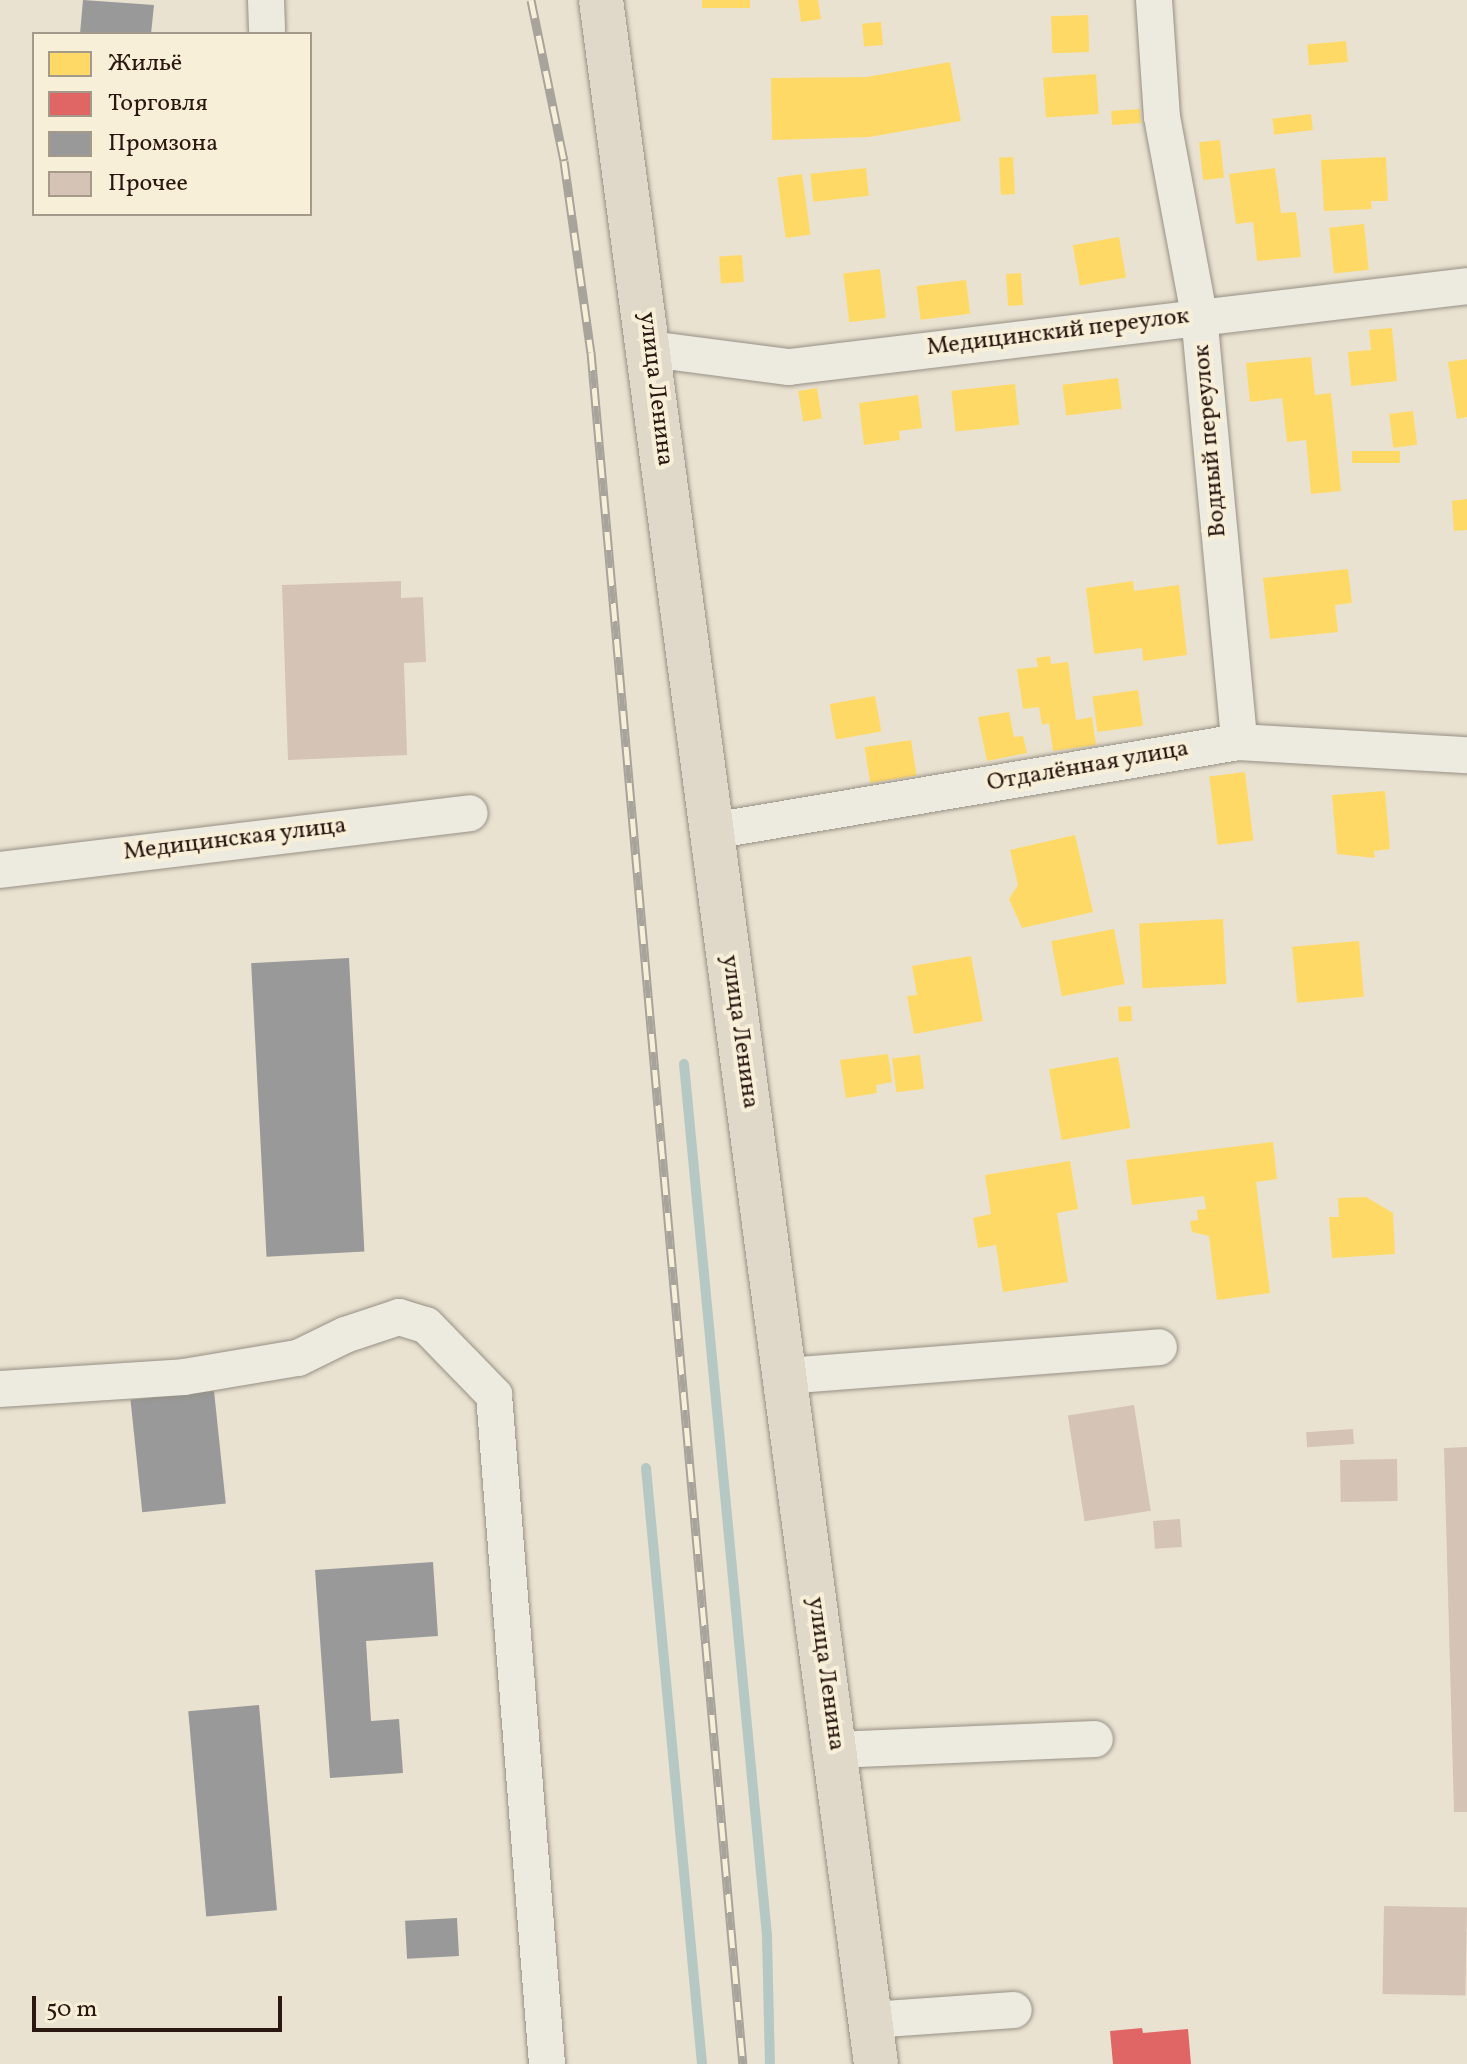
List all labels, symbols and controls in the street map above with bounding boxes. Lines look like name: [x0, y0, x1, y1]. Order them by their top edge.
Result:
legend: [32, 32, 312, 216]
text: Жильё: [108, 47, 182, 81]
text: Торговля: [108, 87, 208, 121]
text: Промзона: [108, 127, 218, 161]
text: Прочее: [108, 167, 188, 201]
street label: Медицинский переулок: [925, 303, 1191, 363]
street label: улица Ленина: [631, 310, 679, 468]
street label: Водный переулок: [1188, 343, 1234, 539]
street label: Отдалённая улица: [985, 735, 1191, 799]
street label: Медицинская улица: [122, 812, 348, 868]
street label: улица Ленина: [714, 953, 764, 1111]
street label: улица Ленина: [800, 1595, 850, 1753]
scale bar: [36, 1980, 286, 2030]
text: 50 m: [46, 1993, 98, 2027]

